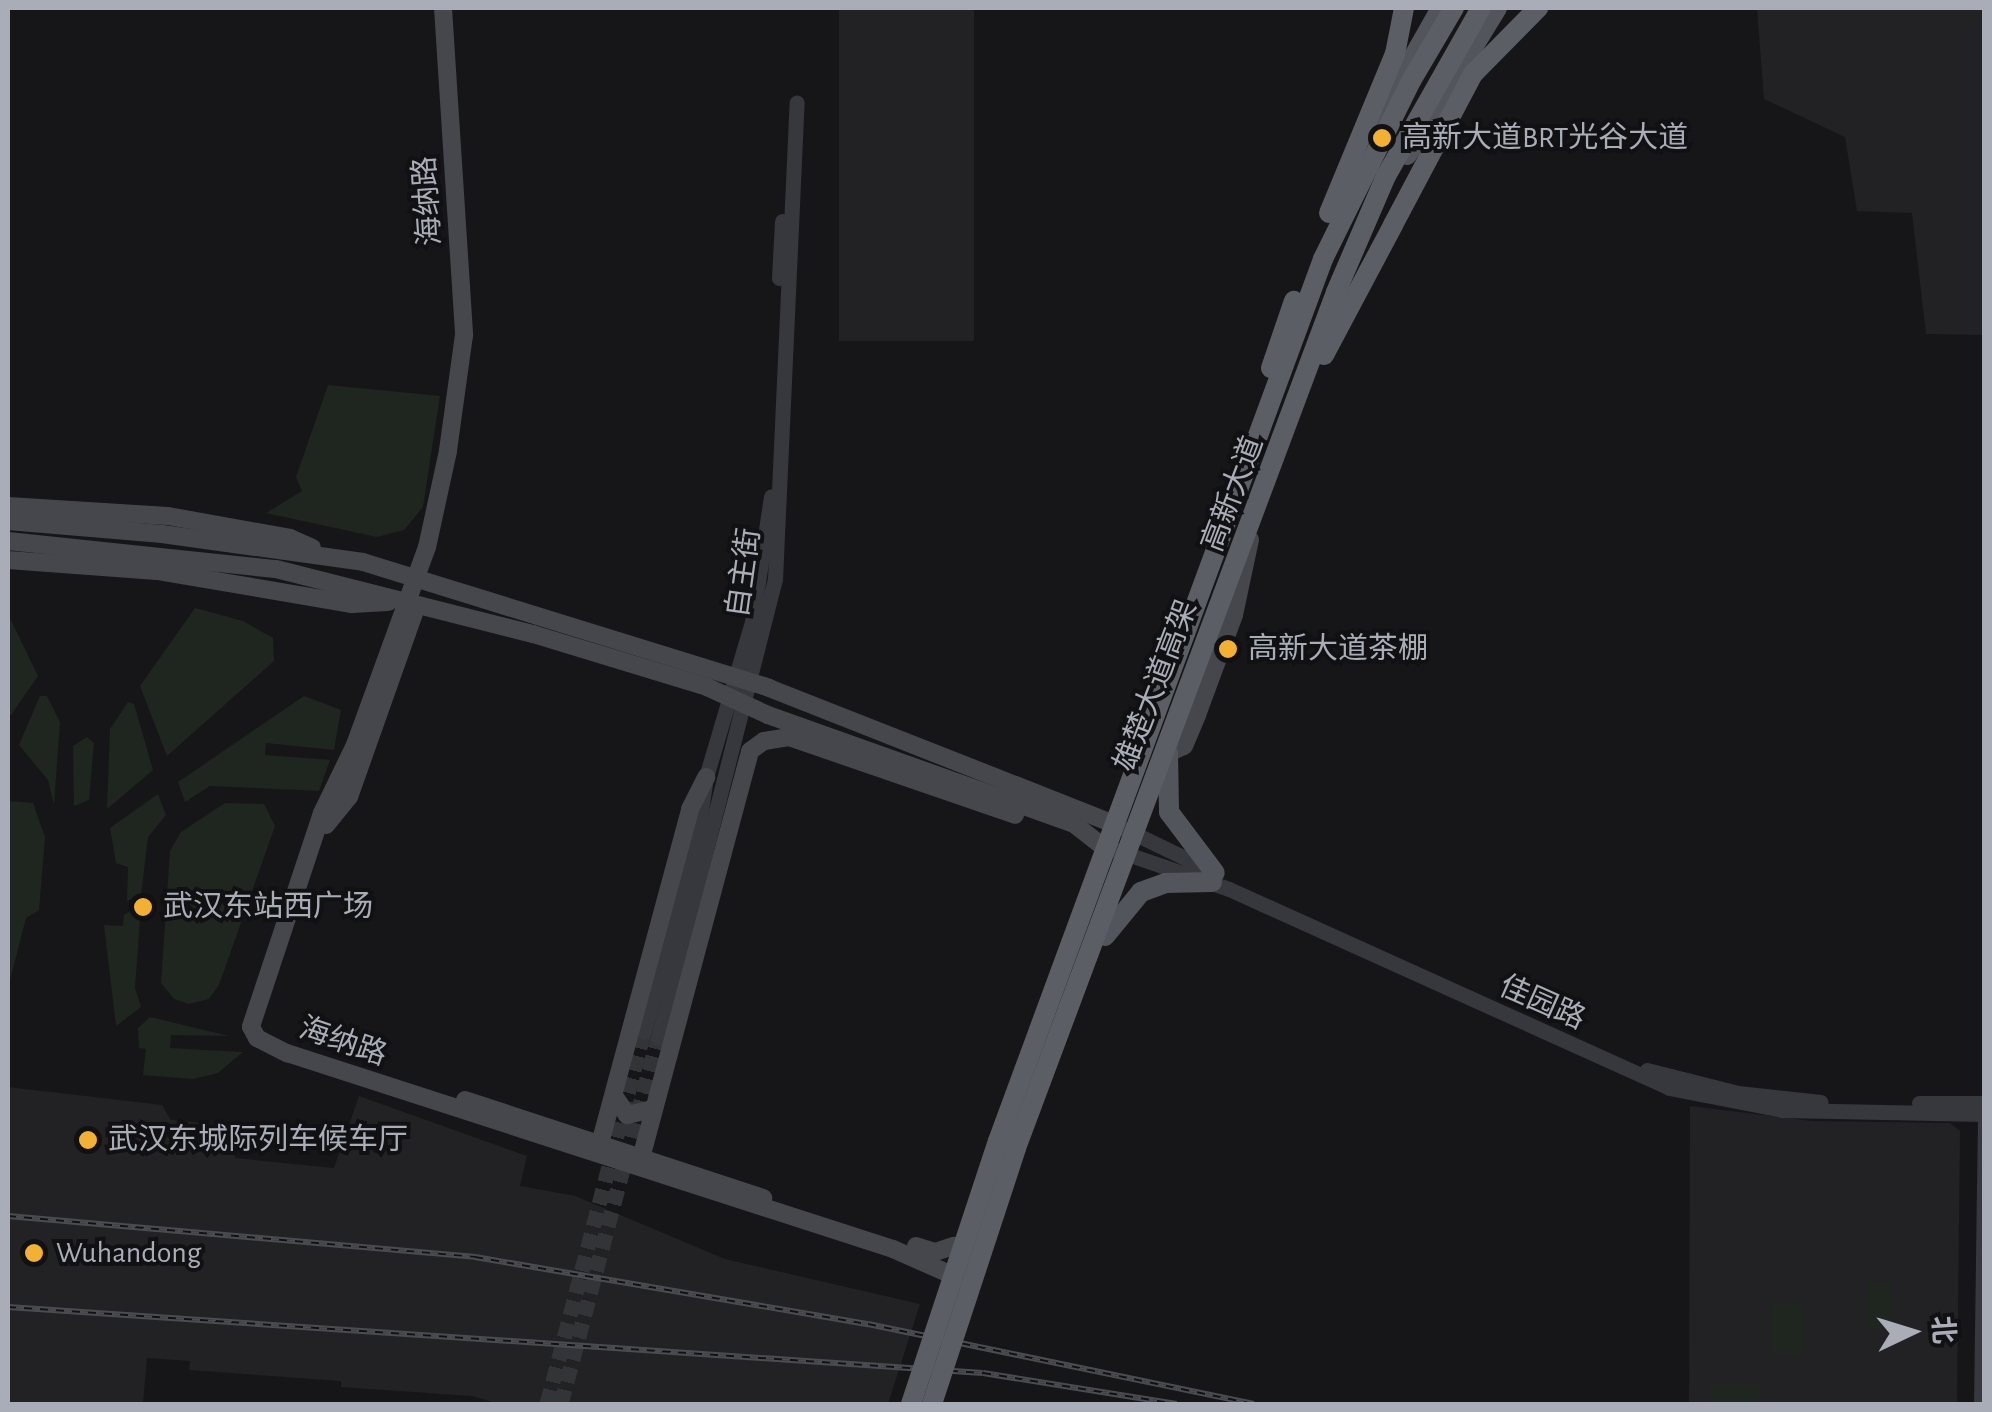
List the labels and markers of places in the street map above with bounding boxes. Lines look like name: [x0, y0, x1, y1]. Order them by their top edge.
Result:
place label: 高新大道BRT光谷大道: [1402, 120, 1688, 156]
marker: 高新大道BRT光谷大道: [1371, 127, 1393, 149]
place label: 高新大道茶棚: [1248, 631, 1428, 667]
marker: 高新大道茶棚: [1217, 638, 1239, 660]
place label: 武汉东站西广场: [163, 889, 373, 925]
marker: 武汉东站西广场: [132, 896, 154, 918]
place label: 武汉东城际列车候车厅: [108, 1122, 408, 1158]
marker: 武汉东城际列车候车厅: [77, 1129, 99, 1151]
place label: Wuhandong: [56, 1235, 201, 1271]
marker: Wuhandong: [21, 1240, 47, 1266]

